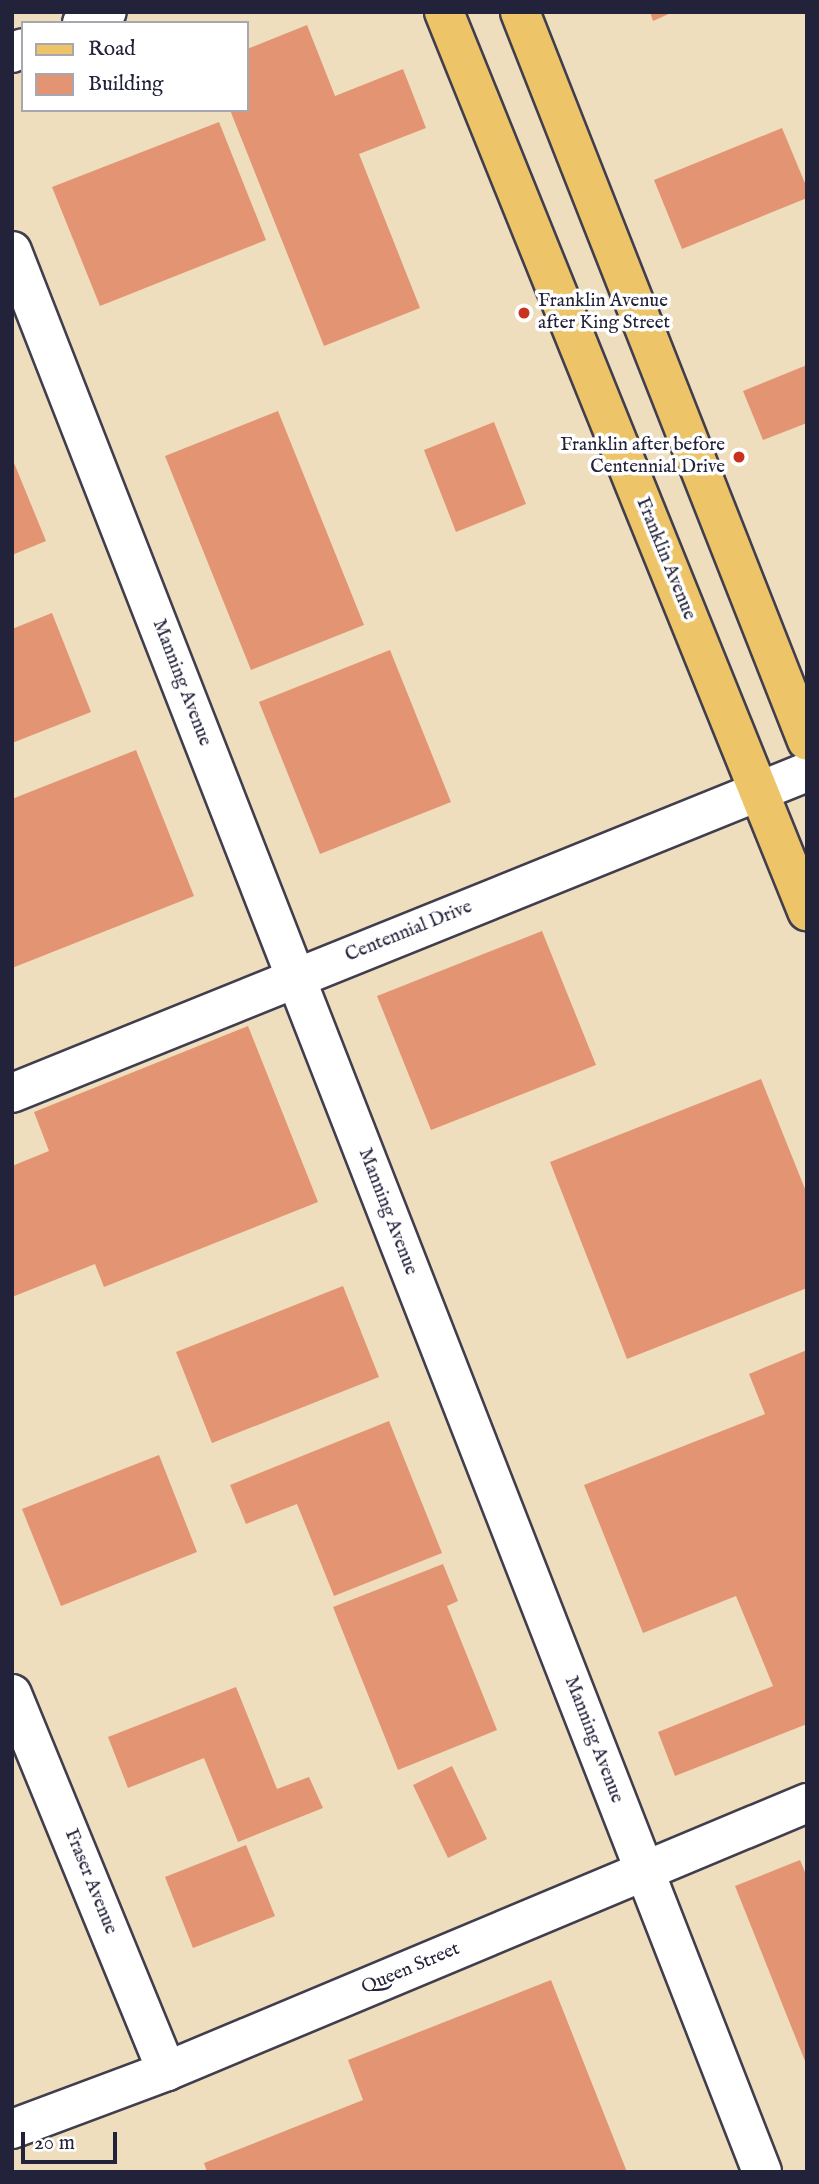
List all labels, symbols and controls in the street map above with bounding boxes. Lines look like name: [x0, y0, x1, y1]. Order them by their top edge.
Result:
legend: [21, 21, 248, 112]
text: Road: [88, 36, 135, 63]
text: Building: [88, 71, 163, 98]
place label: Franklin Avenue after King Street: [538, 291, 670, 335]
marker: Franklin Avenue after King Street: [516, 305, 532, 321]
place label: Franklin after before Centennial Drive: [560, 435, 725, 479]
marker: Franklin after before Centennial Drive: [731, 449, 747, 465]
street label: Franklin Avenue: [630, 495, 700, 623]
street label: Manning Avenue: [146, 616, 216, 750]
street label: Centennial Drive: [342, 896, 476, 968]
street label: Manning Avenue: [352, 1145, 422, 1279]
street label: Manning Avenue: [558, 1673, 628, 1807]
street label: Fraser Avenue: [59, 1826, 121, 1938]
street label: Queen Street: [359, 1938, 463, 2000]
scale bar: [24, 2118, 121, 2162]
text: 20 m: [34, 2130, 75, 2157]

